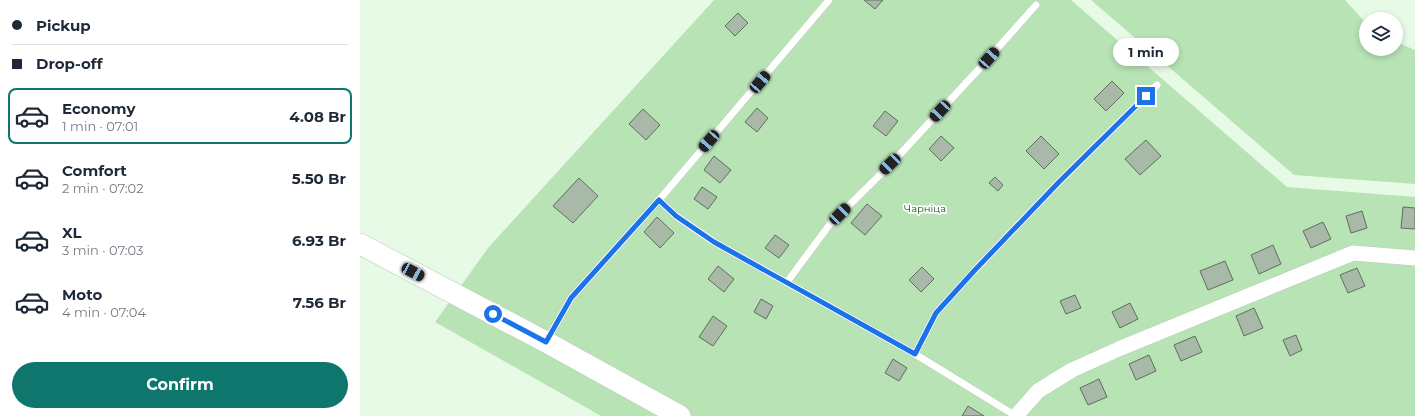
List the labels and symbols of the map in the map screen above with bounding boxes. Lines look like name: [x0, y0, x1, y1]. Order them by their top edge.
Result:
callout: 1 min: [1113, 38, 1179, 66]
car: [977, 45, 1001, 71]
car: [748, 69, 772, 95]
route end: [1137, 87, 1155, 105]
car: [927, 98, 953, 124]
car: [697, 128, 721, 154]
car: [877, 151, 903, 177]
car: [827, 201, 853, 227]
park label: Чарніца: [904, 202, 946, 215]
car: [400, 261, 426, 283]
route start: [484, 305, 502, 323]

